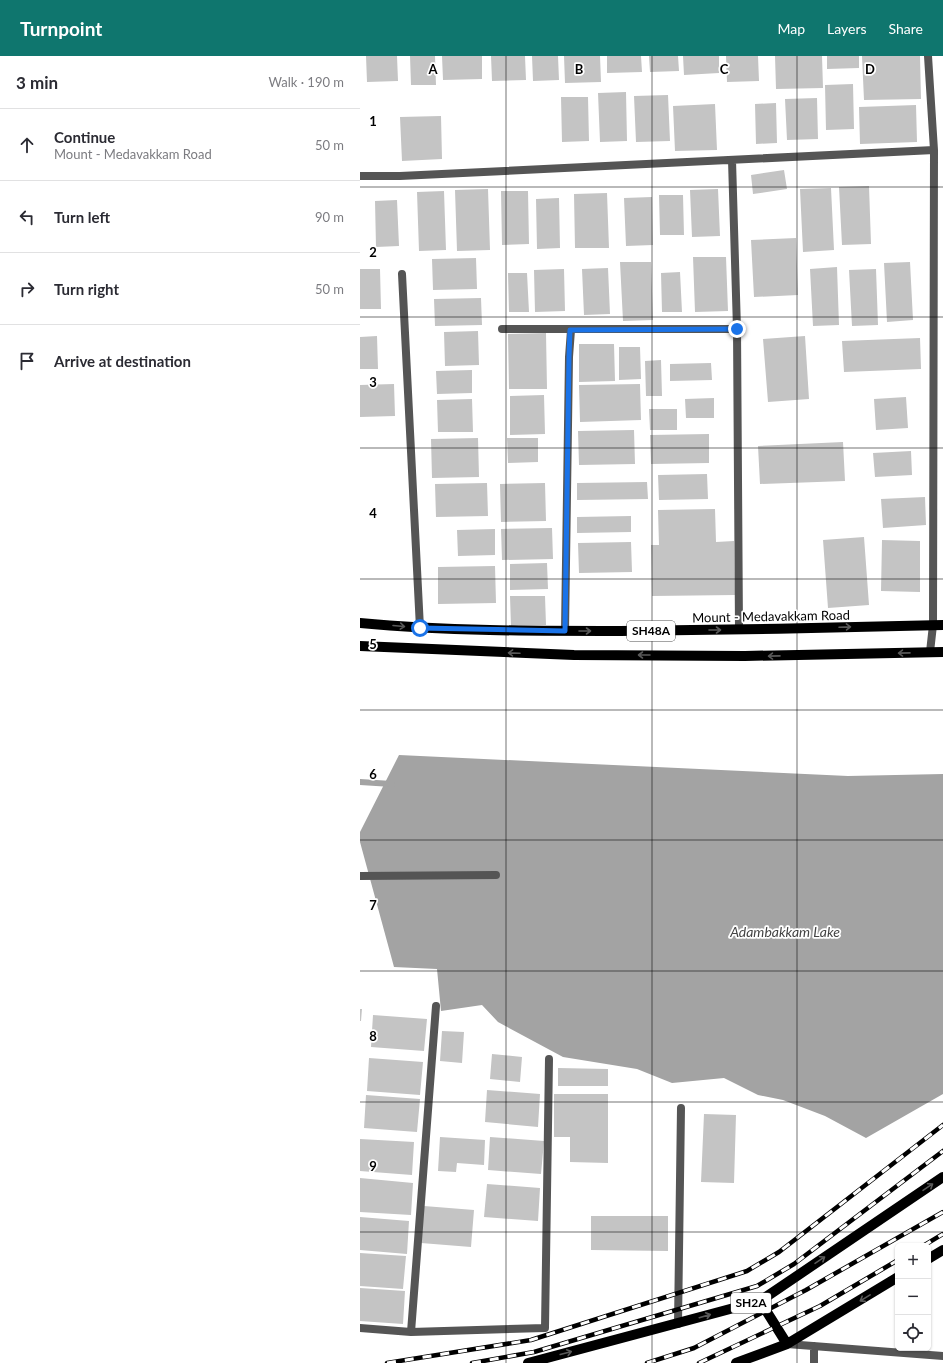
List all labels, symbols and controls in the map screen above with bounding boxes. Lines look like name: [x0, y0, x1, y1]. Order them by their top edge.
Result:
text: Turnpoint: [20, 17, 102, 40]
text: Map: [777, 20, 805, 37]
text: Layers: [827, 20, 867, 37]
text: Share: [889, 20, 923, 37]
text: A: [427, 61, 438, 77]
text: B: [575, 61, 584, 77]
text: C: [720, 61, 729, 77]
text: D: [865, 61, 875, 77]
text: 3 min: [16, 72, 58, 93]
text: Walk · 190 m: [268, 74, 344, 90]
text: 1: [369, 113, 377, 129]
text: Continue: [54, 128, 115, 146]
icon: ahead: [16, 134, 38, 156]
text: 50 m: [315, 137, 344, 153]
text: Mount - Medavakkam Road: [54, 146, 212, 162]
icon: left: [16, 206, 38, 228]
text: Turn left: [54, 208, 110, 226]
text: 90 m: [315, 209, 344, 225]
text: 2: [369, 244, 377, 260]
icon: right: [16, 278, 38, 300]
text: Turn right: [54, 280, 119, 298]
text: 50 m: [315, 281, 344, 297]
route end: [728, 320, 746, 338]
icon: arrive: [16, 350, 38, 372]
text: Arrive at destination: [54, 352, 191, 370]
text: 3: [369, 374, 377, 390]
text: 4: [369, 505, 377, 521]
street label: Mount - Medavakkam Road: [692, 607, 850, 625]
route start: [411, 619, 429, 637]
road number: SH48A: [627, 621, 675, 641]
one-way arrow: [392, 623, 405, 630]
one-way arrow: [838, 624, 851, 631]
one-way arrow: [708, 626, 721, 634]
one-way arrow: [578, 627, 591, 635]
text: 5: [369, 636, 377, 652]
one-way arrow: [508, 649, 521, 656]
one-way arrow: [898, 649, 911, 657]
one-way arrow: [638, 651, 651, 659]
one-way arrow: [768, 652, 781, 659]
text: 6: [369, 766, 377, 782]
text: 7: [369, 897, 377, 913]
water label: Adambakkam Lake: [729, 923, 840, 940]
text: 8: [369, 1028, 377, 1044]
text: 9: [369, 1158, 377, 1174]
one-way arrow: [922, 1183, 933, 1191]
map controls: [895, 1243, 931, 1351]
button: +: [895, 1243, 931, 1279]
one-way arrow: [814, 1256, 825, 1264]
button: −: [895, 1279, 931, 1315]
road number: SH2A: [731, 1293, 771, 1313]
one-way arrow: [859, 1294, 871, 1302]
one-way arrow: [698, 1312, 711, 1319]
button: locate: [895, 1315, 931, 1351]
one-way arrow: [559, 1349, 572, 1357]

